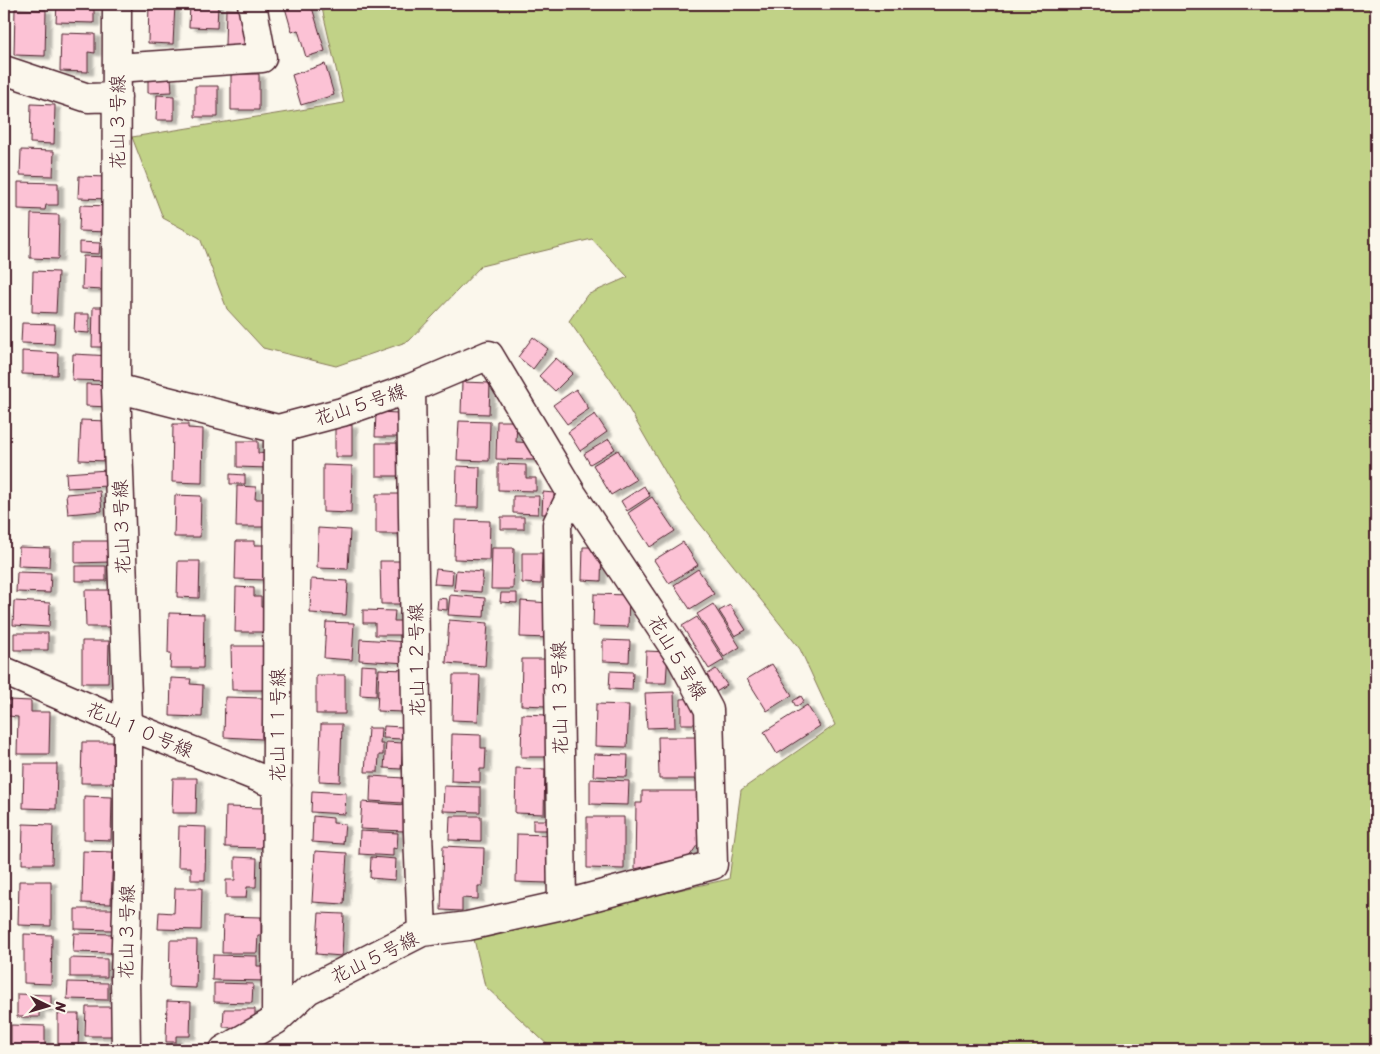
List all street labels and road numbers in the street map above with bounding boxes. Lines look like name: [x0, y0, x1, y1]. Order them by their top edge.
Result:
street label: 花山３号線: [101, 74, 134, 170]
street label: 花山５号線: [310, 374, 410, 435]
street label: 花山３号線: [103, 479, 140, 575]
street label: 花山１２号線: [399, 603, 434, 717]
street label: 花山５号線: [639, 608, 716, 706]
street label: 花山１３号線: [542, 641, 577, 755]
street label: 花山１１号線: [261, 668, 294, 782]
street label: 花山１０号線: [81, 692, 199, 767]
street label: 花山３号線: [109, 884, 144, 980]
street label: 花山５号線: [324, 922, 424, 993]

